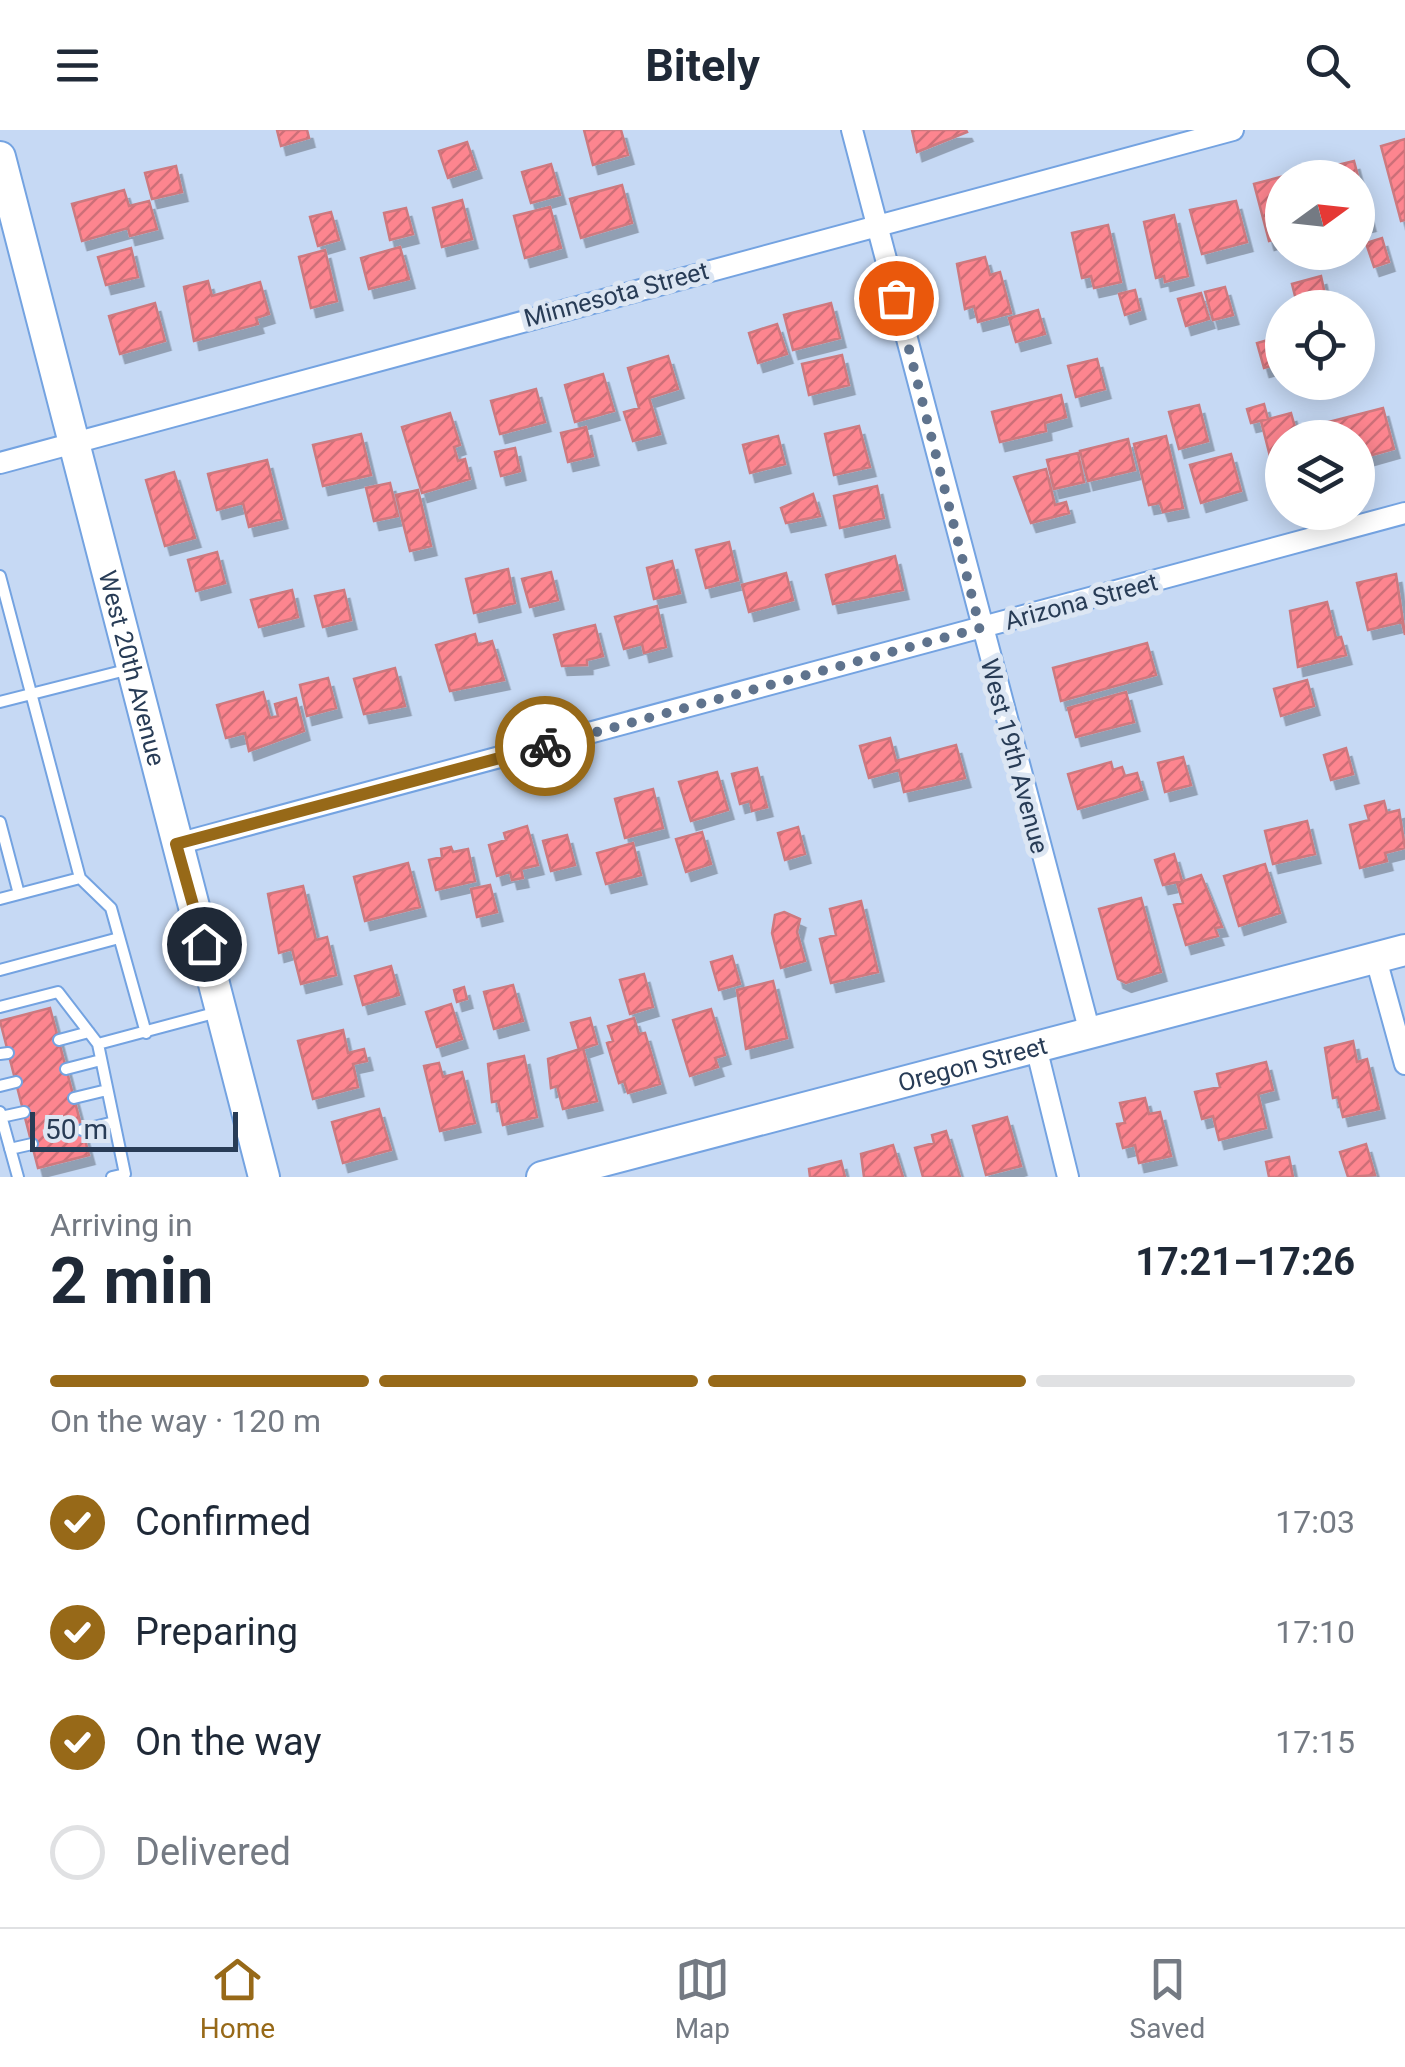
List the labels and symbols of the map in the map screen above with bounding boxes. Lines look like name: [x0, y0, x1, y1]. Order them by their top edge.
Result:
north arrow: [1265, 160, 1375, 270]
street label: Minnesota Street: [521, 256, 712, 333]
pin: [854, 256, 939, 341]
street label: Arizona Street: [1002, 567, 1161, 636]
street label: West 20th Avenue: [93, 568, 171, 769]
street label: West 19th Avenue: [975, 656, 1054, 857]
courier: [495, 696, 595, 796]
pin: [162, 902, 247, 987]
street label: Oregon Street: [895, 1031, 1050, 1098]
scale bar: [30, 1107, 238, 1151]

